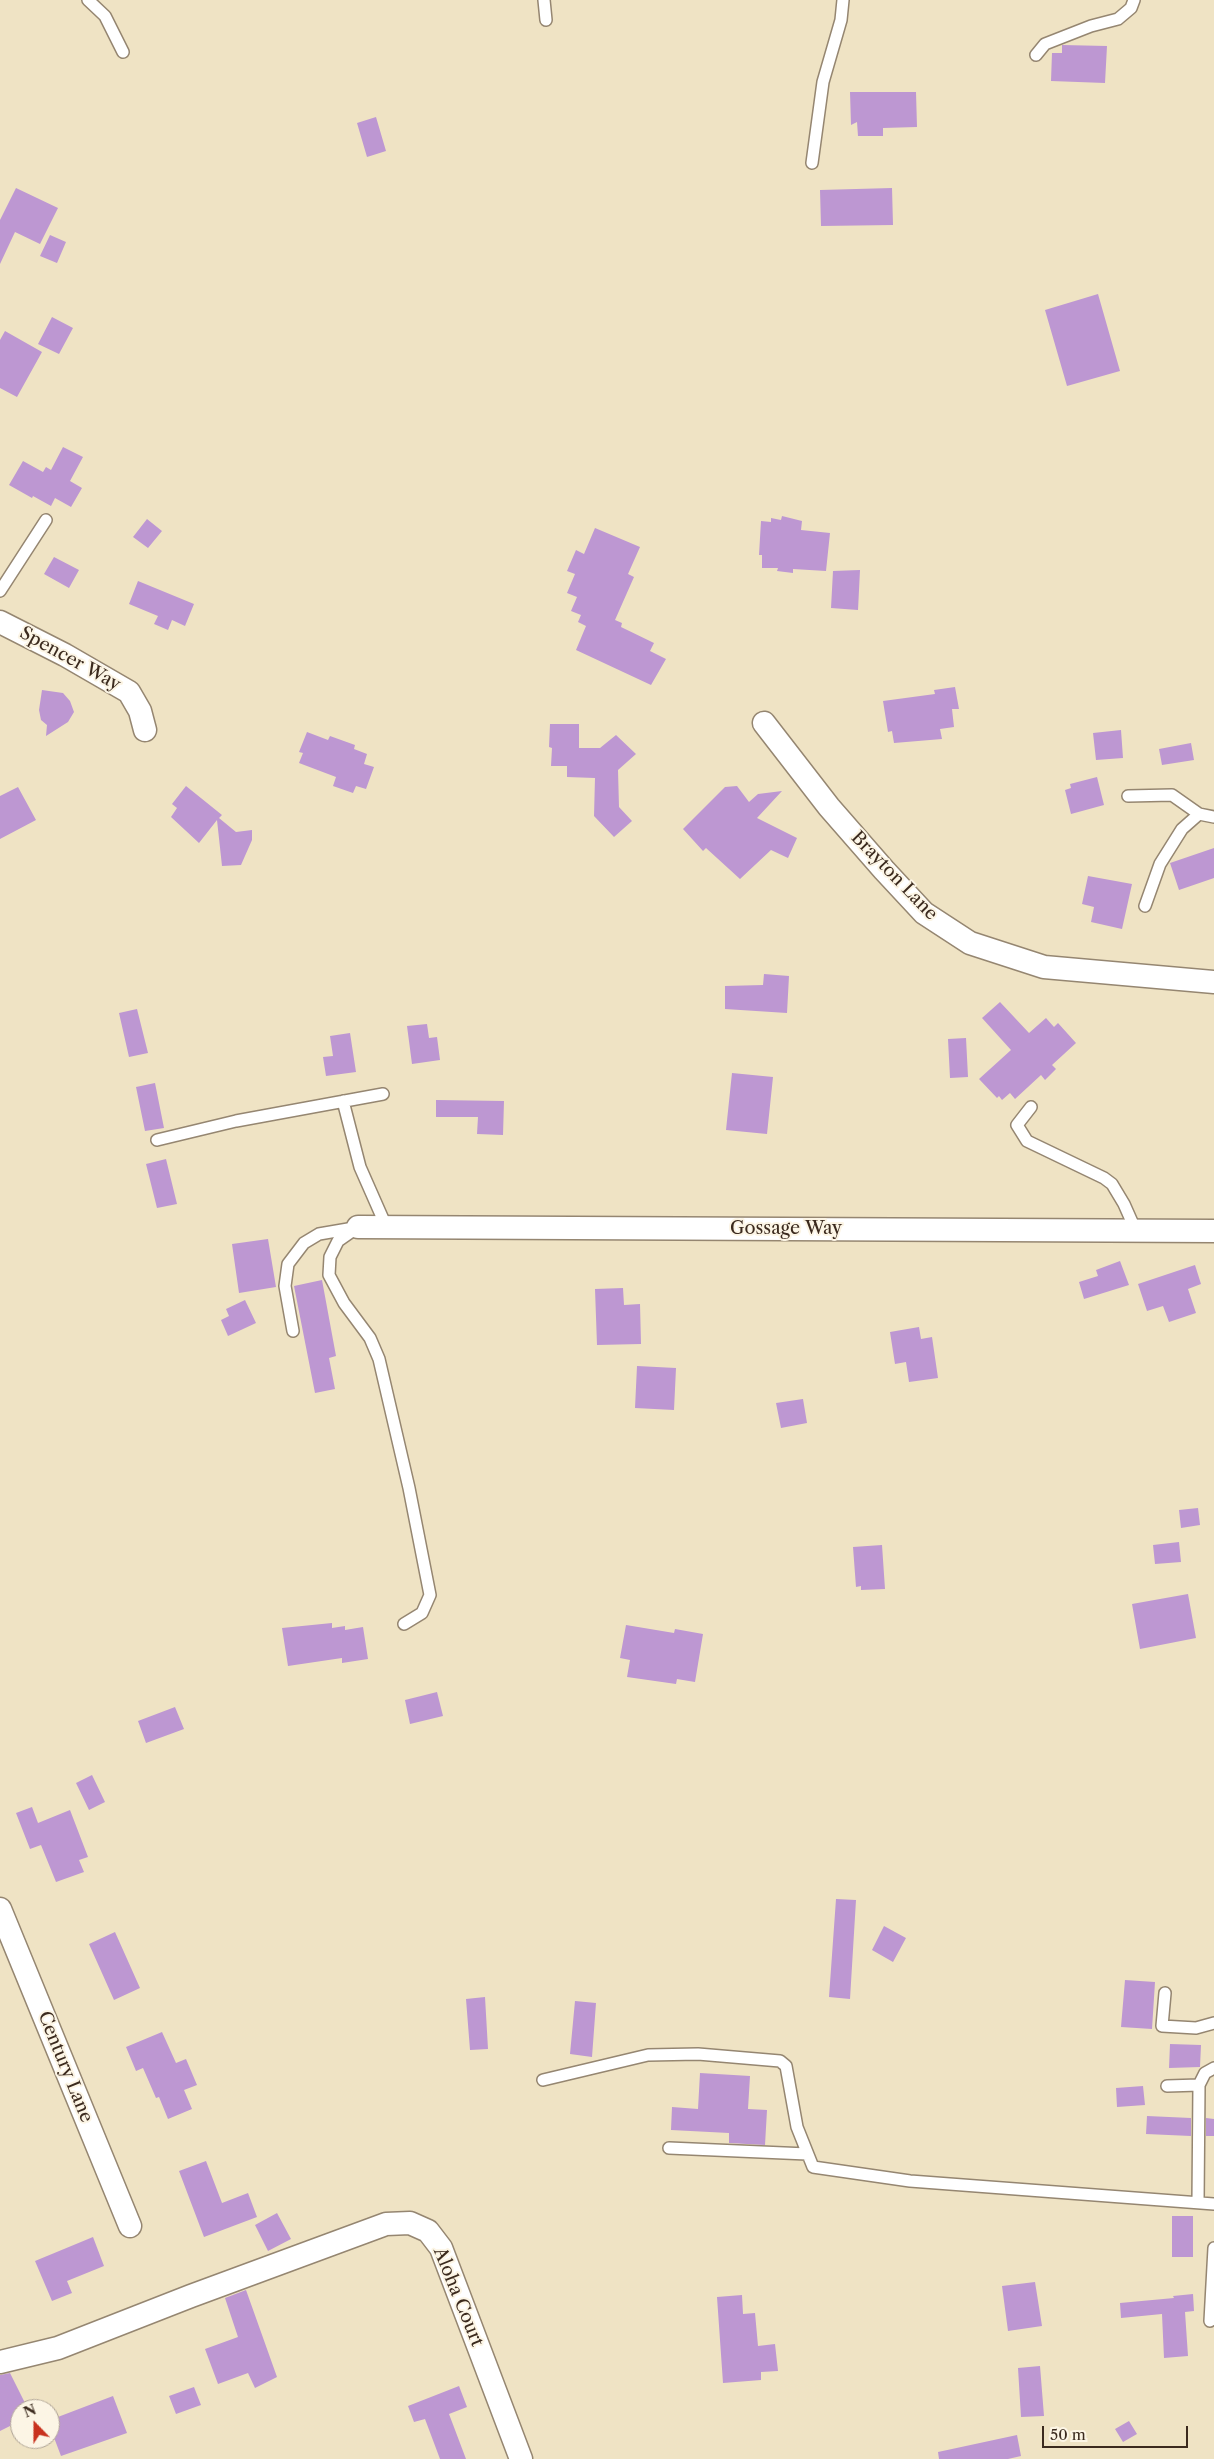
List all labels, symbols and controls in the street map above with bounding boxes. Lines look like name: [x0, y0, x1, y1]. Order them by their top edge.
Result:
street label: Spencer Way: [16, 622, 124, 696]
street label: Brayton Lane: [846, 827, 942, 925]
street label: Gossage Way: [730, 1218, 842, 1240]
street label: Century Lane: [33, 2008, 97, 2126]
street label: Aloha Court: [428, 2244, 488, 2350]
north arrow: [10, 2399, 60, 2449]
text: N: [21, 2400, 39, 2422]
scale bar: [1044, 2416, 1190, 2448]
text: 50 m: [1050, 2425, 1086, 2444]

